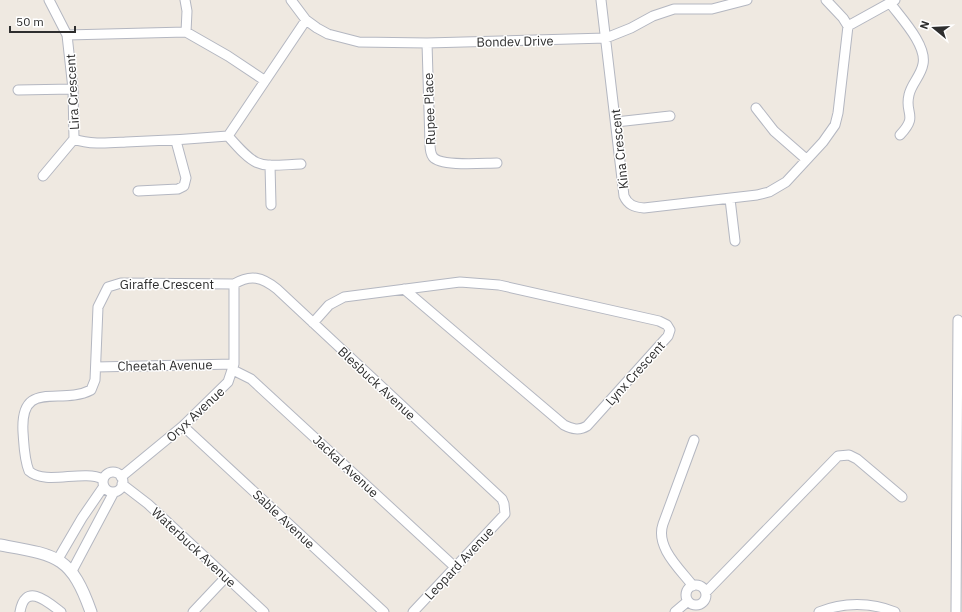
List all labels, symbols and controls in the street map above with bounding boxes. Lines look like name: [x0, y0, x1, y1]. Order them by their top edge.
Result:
scale bar: [10, 8, 75, 34]
north arrow: [914, 8, 954, 48]
text: 50 m: [16, 14, 44, 29]
text: N: [917, 19, 932, 31]
street label: Bondev Drive: [476, 32, 554, 51]
street label: Lira Crescent: [62, 53, 83, 131]
street label: Rupee Place: [420, 72, 439, 146]
street label: Kina Crescent: [607, 108, 632, 190]
street label: Giraffe Crescent: [120, 276, 214, 293]
street label: Lynx Crescent: [602, 337, 669, 409]
street label: Blesbuck Avenue: [334, 343, 419, 424]
street label: Cheetah Avenue: [117, 356, 213, 375]
street label: Oryx Avenue: [163, 383, 228, 446]
street label: Jackal Avenue: [309, 432, 382, 501]
street label: Sable Avenue: [249, 486, 318, 553]
street label: Waterbuck Avenue: [148, 504, 240, 591]
street label: Leopard Avenue: [421, 523, 498, 604]

